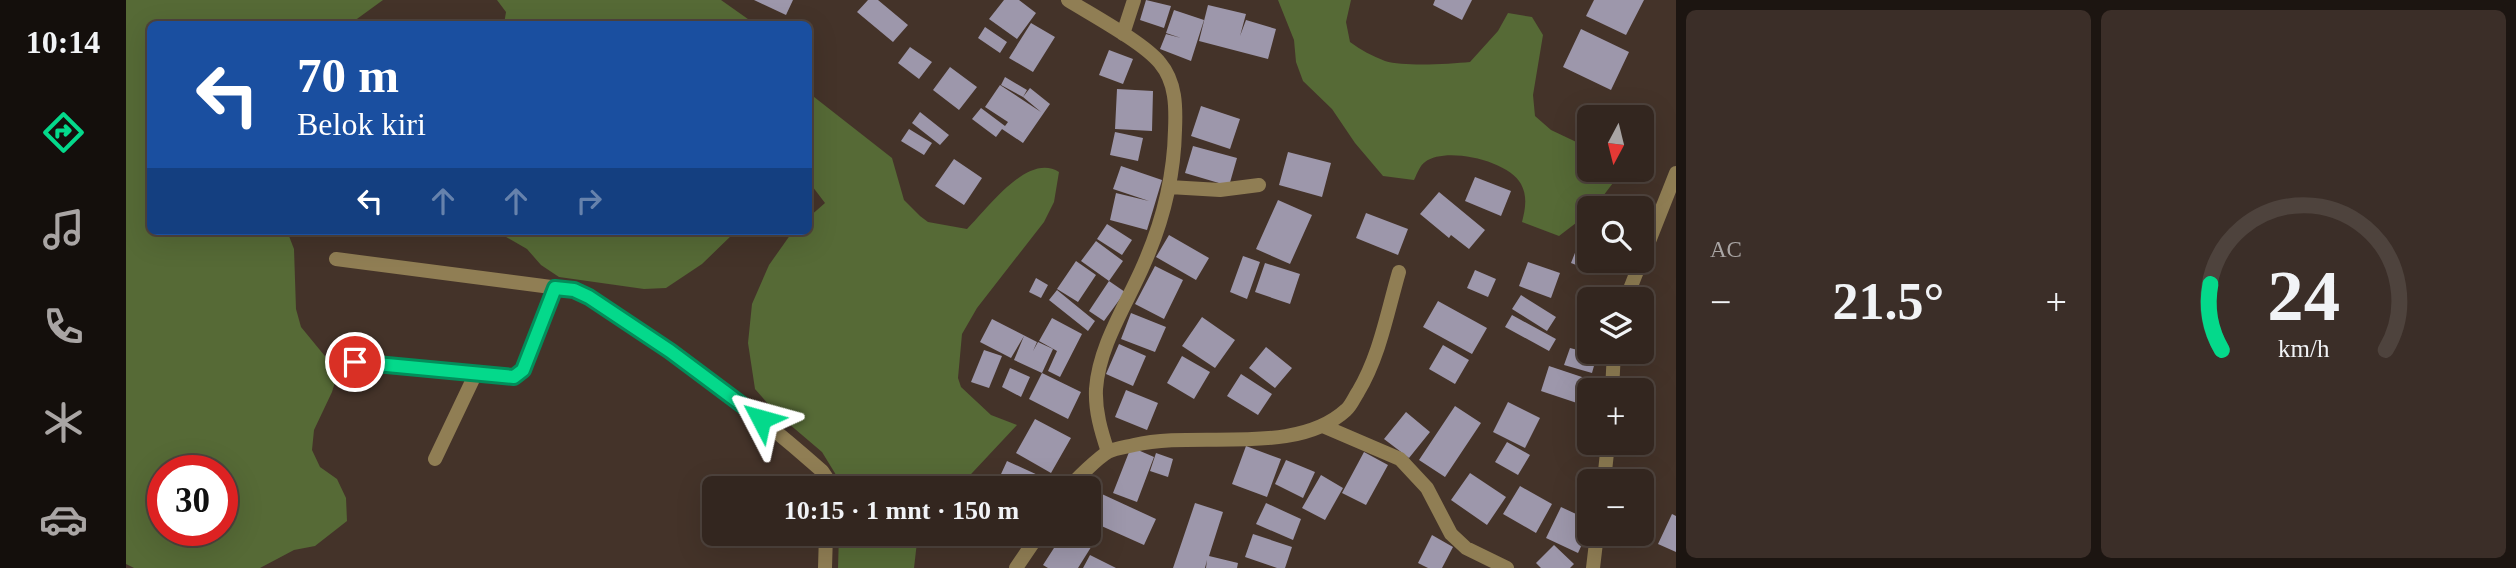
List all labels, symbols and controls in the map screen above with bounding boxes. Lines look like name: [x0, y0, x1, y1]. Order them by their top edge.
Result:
text: 10:14: [26, 24, 100, 60]
text: 70 m: [297, 48, 399, 103]
icon: left: [182, 49, 273, 140]
north arrow: [1577, 105, 1654, 182]
map controls: [1577, 105, 1654, 546]
text: Belok kiri: [297, 106, 426, 142]
icon: directions: [39, 108, 88, 157]
icon: left: [351, 182, 389, 220]
icon: ahead: [424, 182, 462, 220]
icon: ahead: [497, 182, 535, 220]
icon: right: [570, 182, 608, 220]
button: search: [1577, 196, 1654, 273]
icon: music: [39, 205, 88, 254]
text: AC: [1710, 237, 1742, 262]
text: 24: [2267, 255, 2340, 336]
text: 21.5°: [1833, 273, 1944, 330]
text: −: [1710, 281, 1731, 323]
text: +: [2046, 281, 2067, 323]
button: layers: [1577, 287, 1654, 364]
icon: phone: [39, 302, 88, 351]
pin: [325, 332, 385, 392]
text: km/h: [2278, 335, 2330, 362]
icon: arrive: [336, 343, 374, 381]
button: +: [1577, 378, 1654, 455]
position arrow: [724, 382, 798, 456]
icon: climate: [39, 398, 88, 447]
speed limit sign: 30: [147, 455, 238, 546]
button: −: [1577, 469, 1654, 546]
icon: car: [39, 495, 88, 544]
text: 10:15 · 1 mnt · 150 m: [784, 496, 1019, 525]

